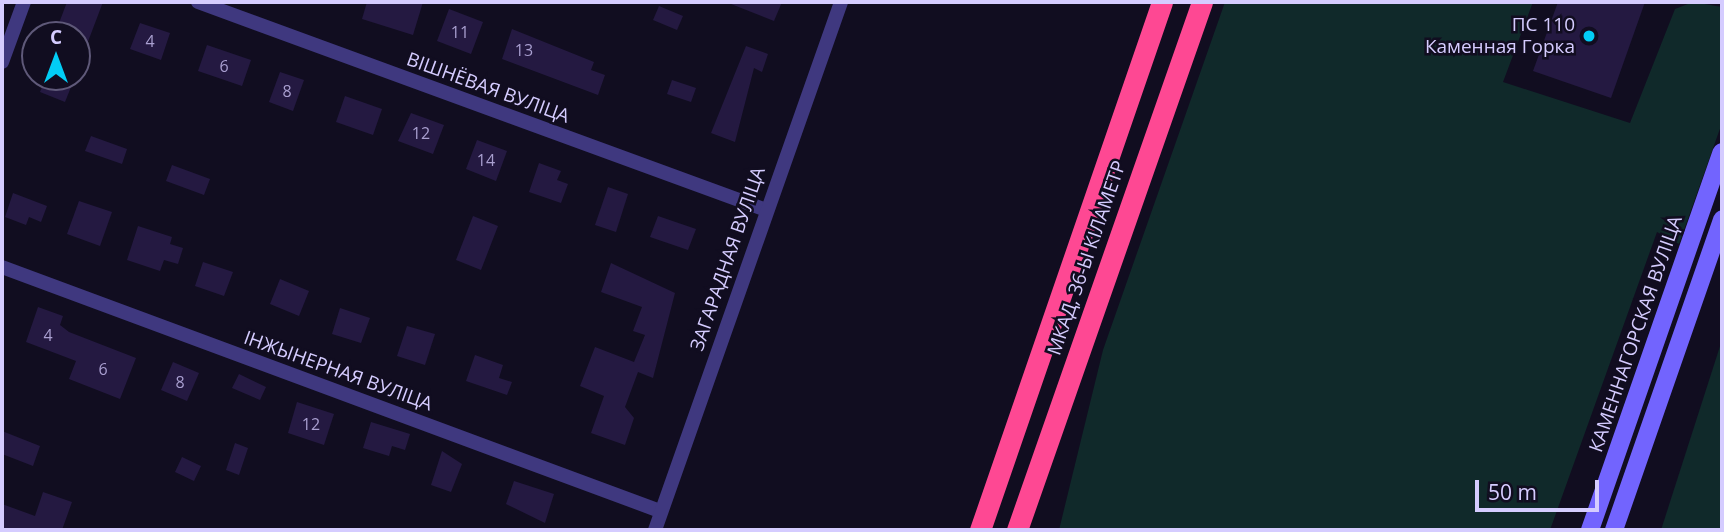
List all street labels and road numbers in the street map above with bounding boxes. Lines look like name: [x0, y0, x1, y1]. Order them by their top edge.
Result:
street label: ВІШНЁВАЯ ВУЛІЦА: [403, 48, 573, 128]
street label: МКАД, 36-Ы КІЛАМЕТР: [1043, 158, 1131, 358]
street label: ЗАГАРАДНАЯ ВУЛІЦА: [686, 164, 770, 354]
street label: КАМЕННАГОРСКАЯ ВУЛІЦА: [1585, 213, 1687, 455]
street label: ІНЖЫНЕРНАЯ ВУЛІЦА: [241, 326, 435, 416]

